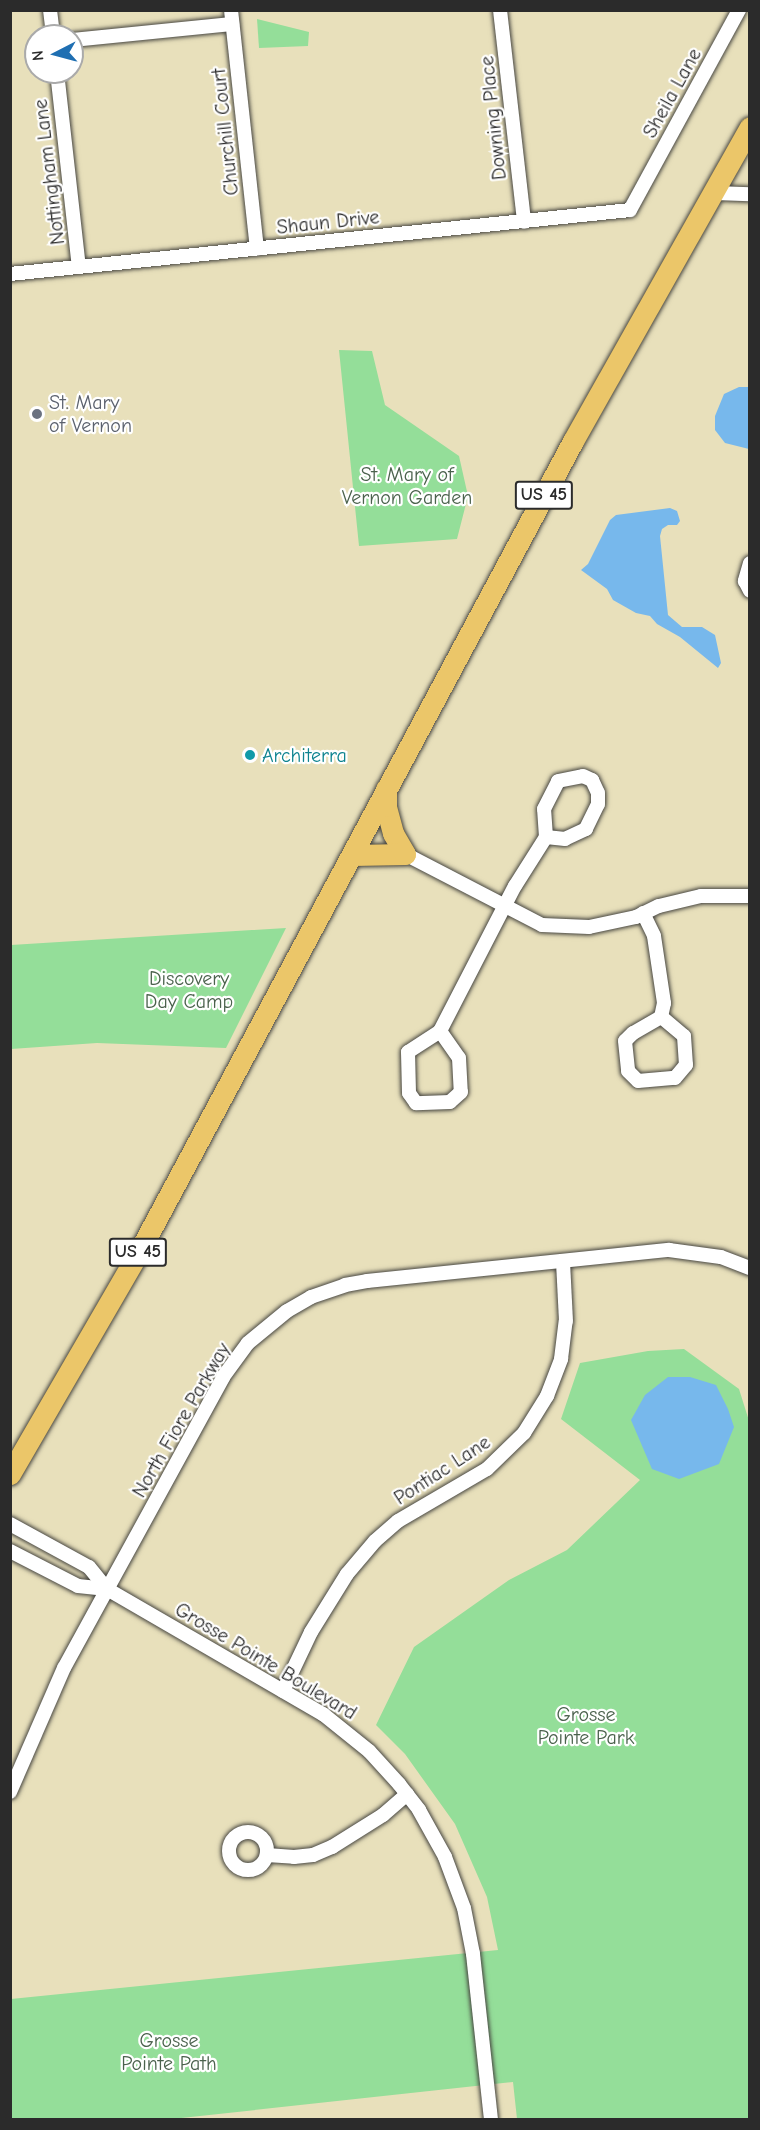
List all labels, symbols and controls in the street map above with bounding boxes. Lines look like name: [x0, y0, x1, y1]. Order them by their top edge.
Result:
north arrow: [24, 24, 84, 84]
street label: Sheila Lane: [638, 44, 706, 142]
text: N: [29, 50, 48, 62]
street label: Downing Place: [475, 55, 511, 181]
street label: Churchill Court: [206, 67, 244, 197]
street label: Nottingham Lane: [28, 98, 70, 246]
street label: Shaun Drive: [275, 205, 381, 239]
place label: St. Mary of Vernon: [49, 390, 132, 437]
marker: St. Mary of Vernon: [30, 407, 44, 421]
park label: St. Mary of Vernon Garden: [342, 463, 472, 510]
road number: US 45: [514, 480, 574, 510]
place label: Architerra: [262, 743, 347, 767]
marker: Architerra: [243, 748, 257, 762]
park label: Discovery Day Camp: [145, 967, 233, 1014]
road number: US 45: [108, 1237, 168, 1267]
street label: North Fiore Parkway: [127, 1338, 235, 1502]
street label: Pontiac Lane: [389, 1430, 495, 1510]
street label: Grosse Pointe Boulevard: [171, 1597, 361, 1725]
park label: Grosse Pointe Park: [538, 1703, 634, 1750]
park label: Grosse Pointe Path: [121, 2028, 217, 2075]

